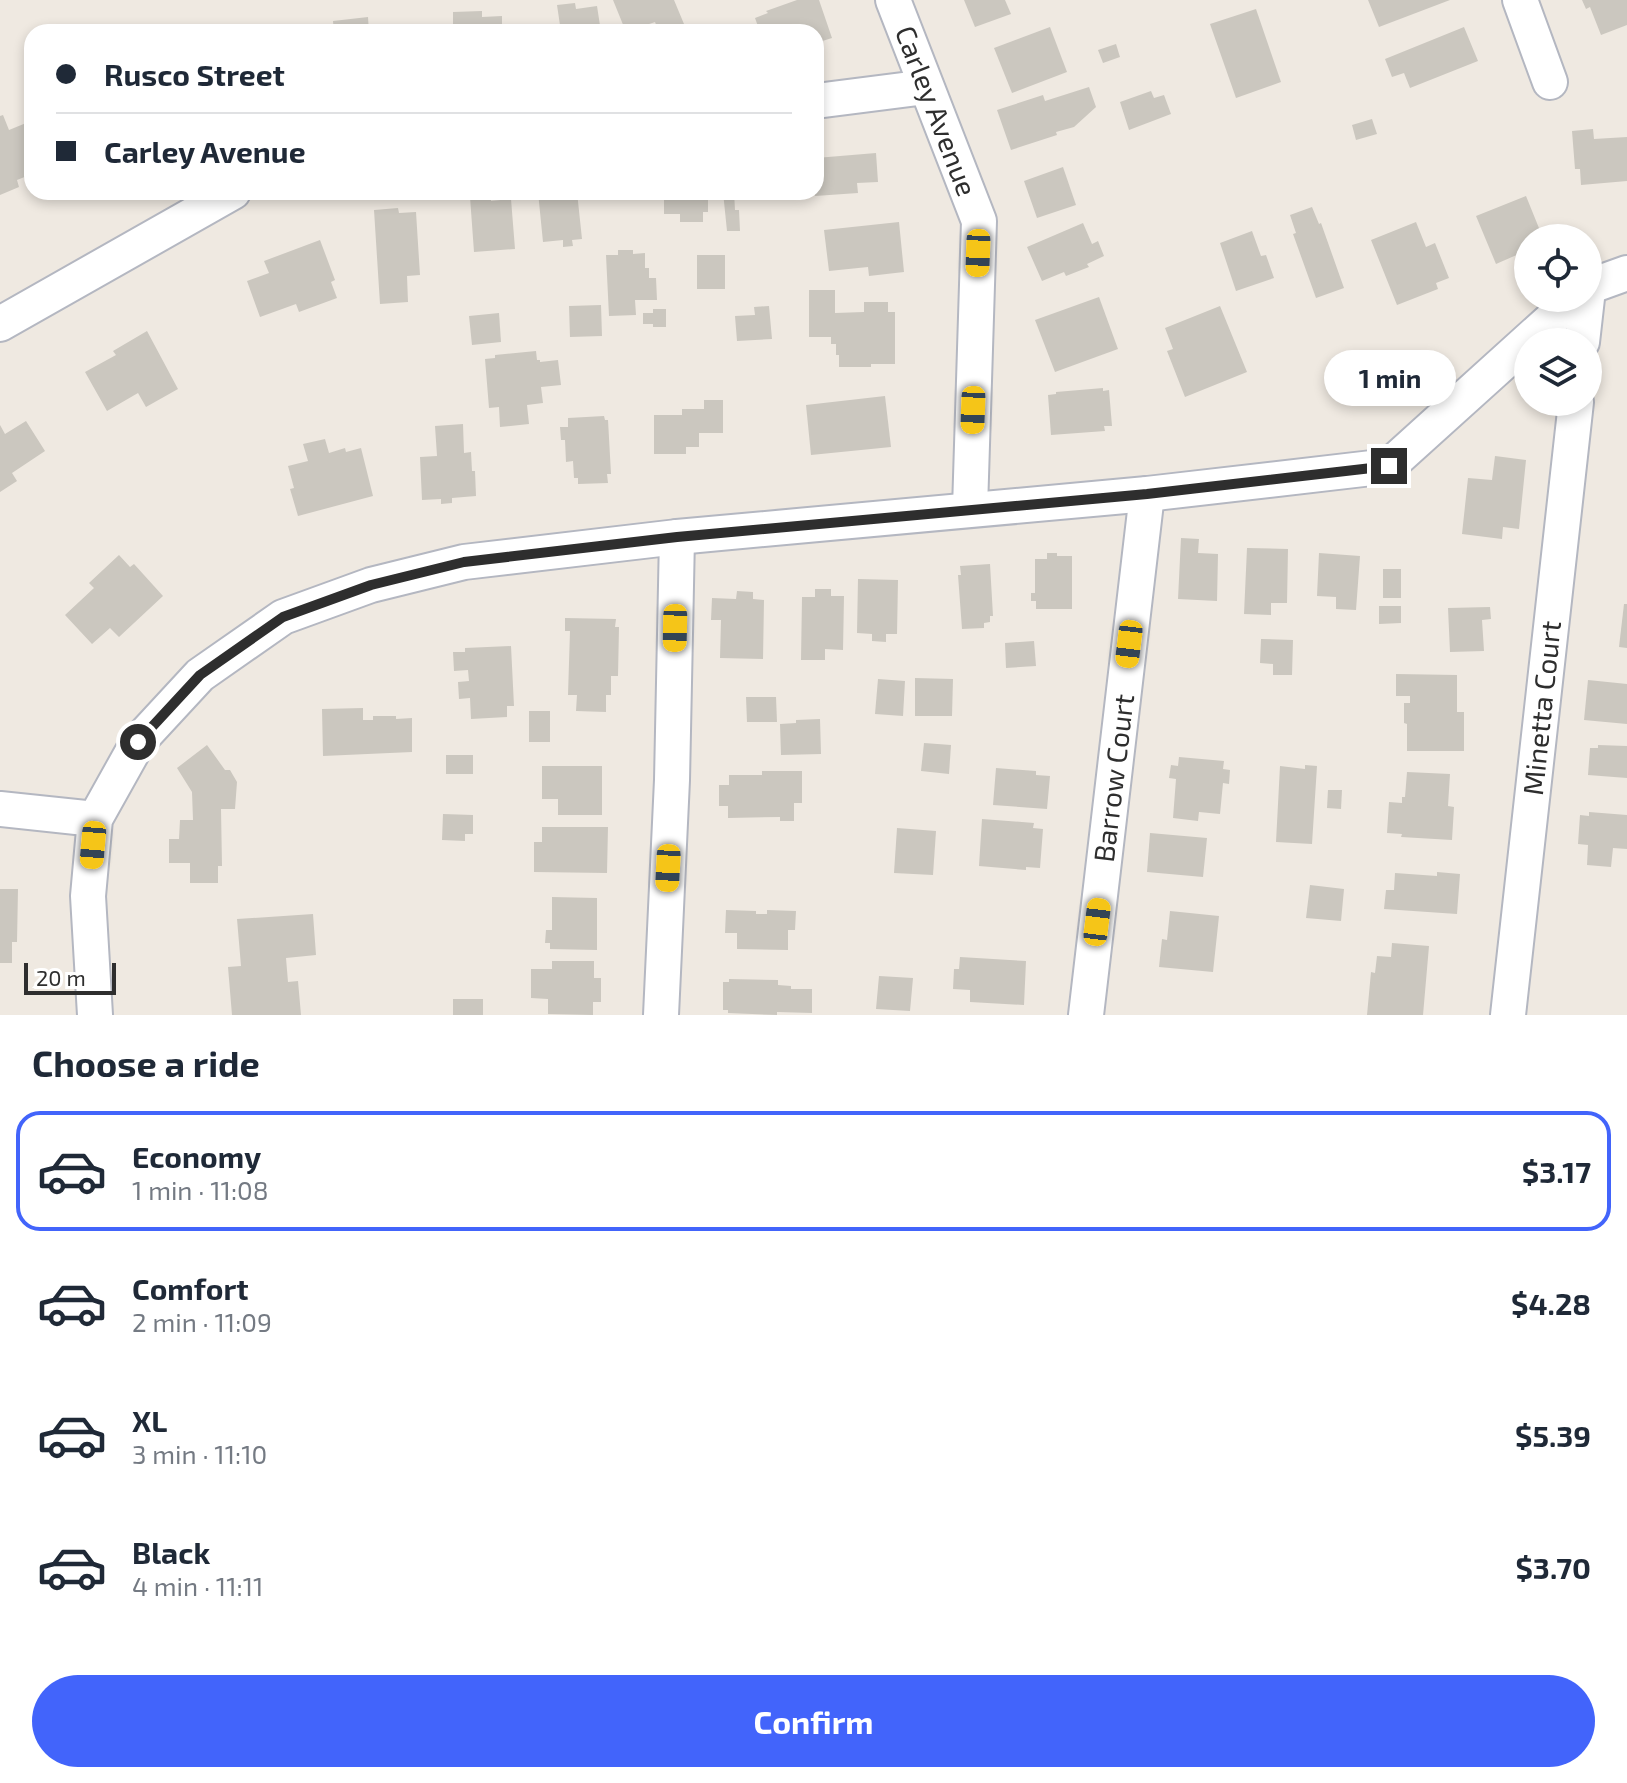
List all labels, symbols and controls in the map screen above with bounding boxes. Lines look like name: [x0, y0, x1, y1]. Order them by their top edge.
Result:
street label: Carley Avenue: [889, 21, 985, 200]
text: Rusco Street: [104, 56, 285, 92]
text: Carley Avenue: [104, 133, 306, 169]
map controls: [1514, 224, 1602, 416]
button: locate: [1514, 224, 1602, 312]
car: [965, 229, 991, 277]
button: layers: [1514, 328, 1602, 416]
callout: 1 min: [1323, 350, 1455, 406]
text: 1 min: [1359, 362, 1421, 393]
car: [960, 386, 986, 434]
route end: [1371, 448, 1407, 484]
car: [663, 604, 687, 652]
car: [1114, 619, 1144, 669]
street label: Minetta Court: [1515, 619, 1567, 797]
street label: Barrow Court: [1086, 692, 1140, 864]
route start: [120, 724, 156, 760]
car: [79, 820, 107, 870]
car: [655, 843, 681, 893]
car: [1082, 897, 1112, 947]
scale bar: [24, 959, 116, 995]
text: 20 m: [36, 964, 86, 990]
text: Choose a ride: [32, 1041, 260, 1084]
icon: car: [36, 1135, 108, 1207]
text: Economy: [132, 1138, 261, 1174]
text: $3.17: [1522, 1153, 1591, 1189]
text: 1 min · 11:08: [132, 1174, 269, 1205]
icon: car: [36, 1267, 108, 1339]
text: Comfort: [132, 1270, 249, 1306]
text: $4.28: [1511, 1285, 1591, 1321]
text: 2 min · 11:09: [132, 1306, 272, 1337]
icon: car: [36, 1399, 108, 1471]
text: XL: [132, 1402, 167, 1438]
text: $5.39: [1515, 1417, 1591, 1453]
text: 3 min · 11:10: [132, 1438, 267, 1469]
icon: car: [36, 1531, 108, 1603]
text: Black: [132, 1534, 210, 1570]
text: $3.70: [1515, 1549, 1591, 1585]
text: 4 min · 11:11: [132, 1570, 263, 1601]
button: Confirm: [32, 1675, 1595, 1767]

